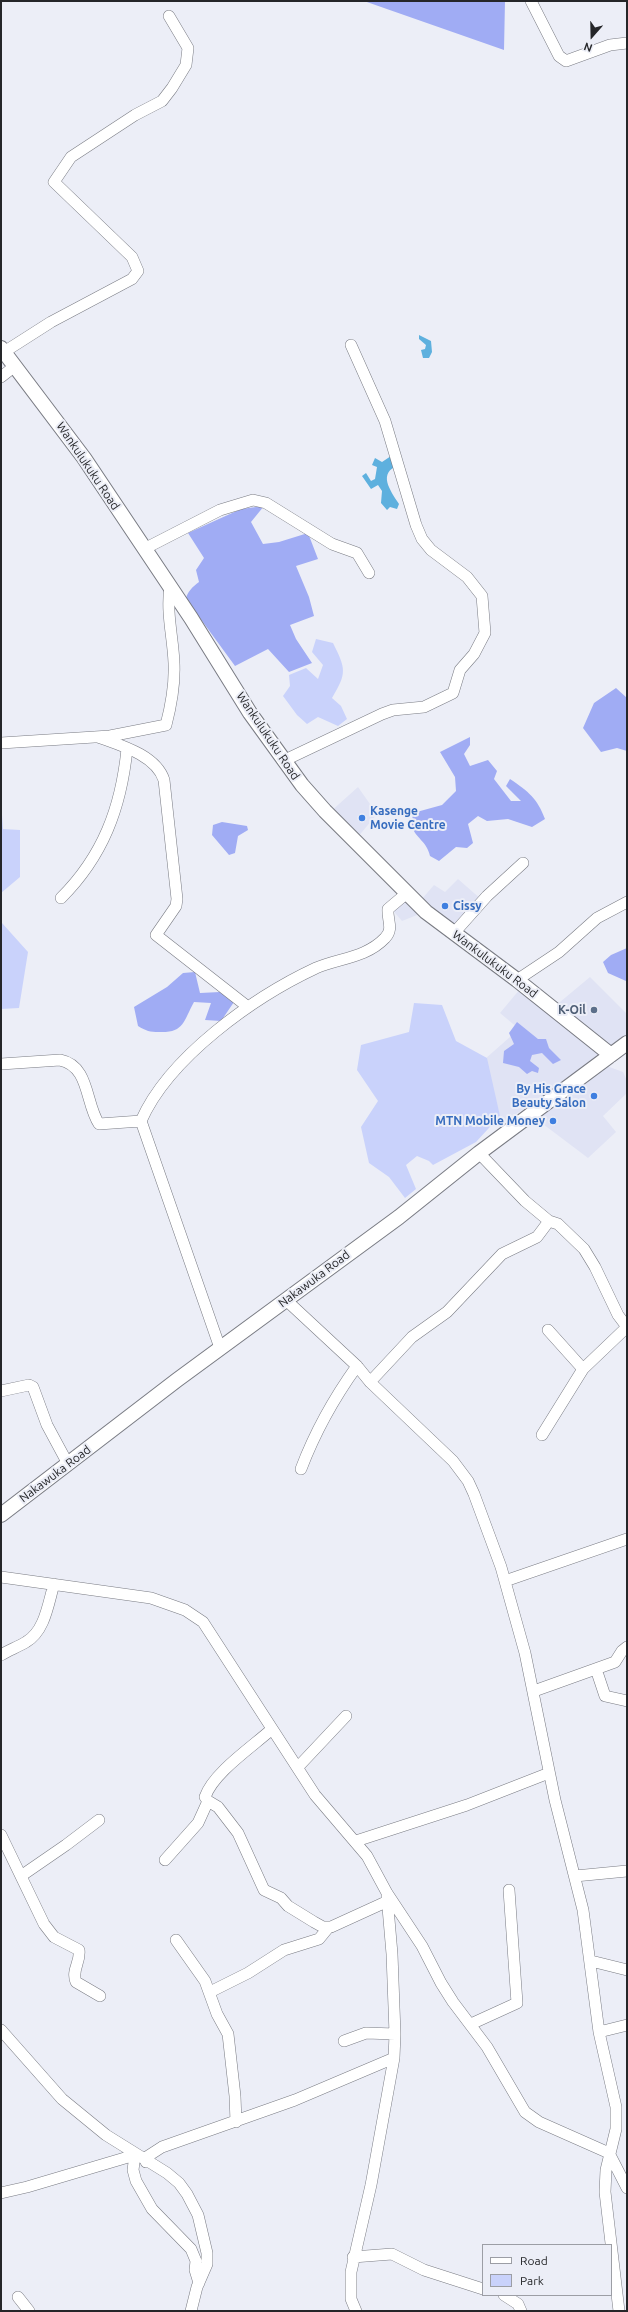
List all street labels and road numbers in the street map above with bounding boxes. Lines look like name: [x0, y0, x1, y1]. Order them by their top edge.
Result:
street label: Wankulukuku Road: [53, 419, 123, 513]
street label: Wankulukuku Road: [233, 689, 303, 783]
street label: Wankulukuku Road: [450, 927, 540, 1001]
street label: Nakawuka Road: [275, 1247, 353, 1311]
street label: Nakawuka Road: [16, 1442, 94, 1506]

